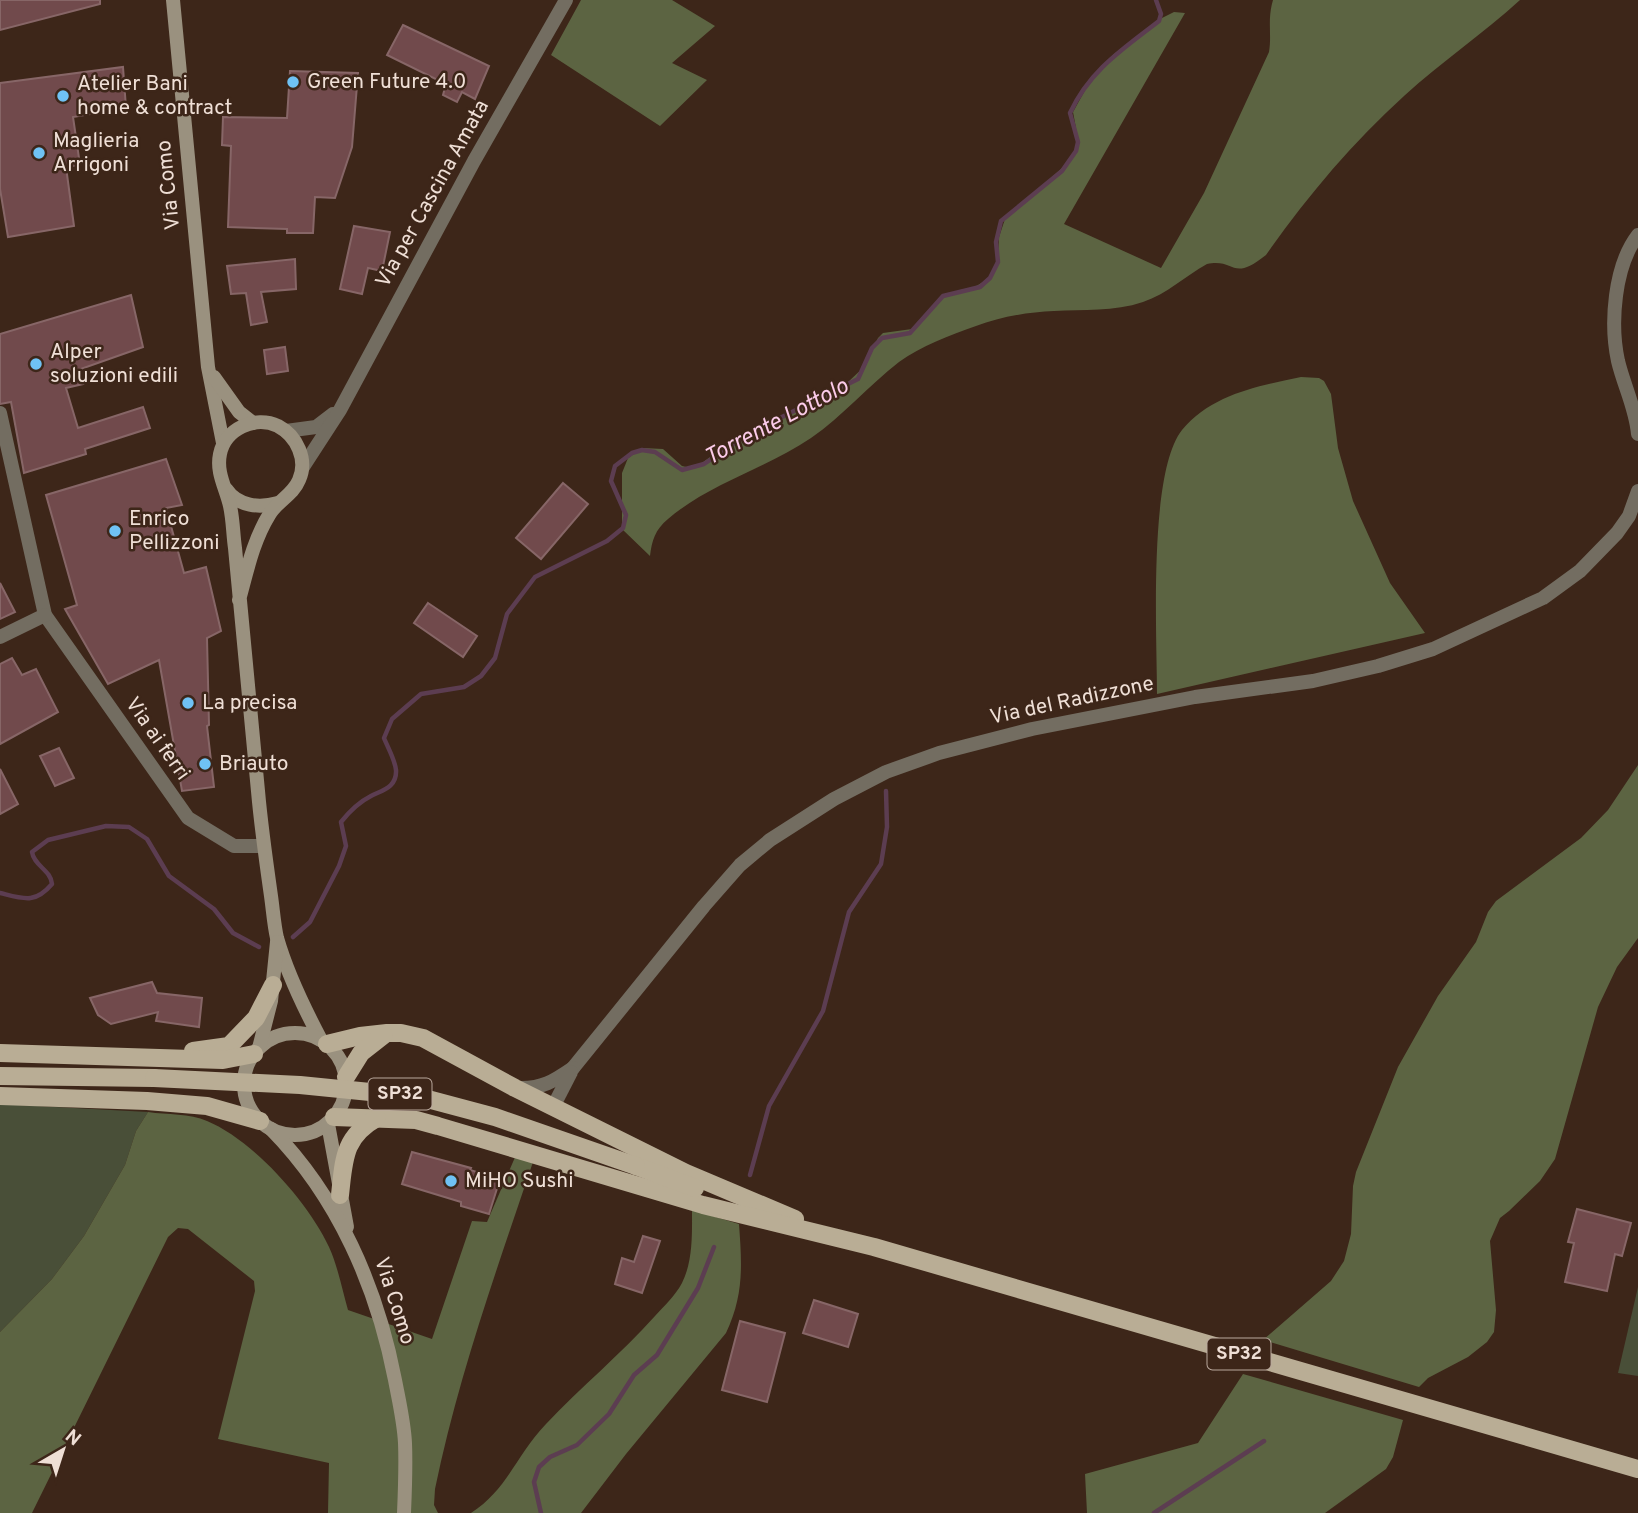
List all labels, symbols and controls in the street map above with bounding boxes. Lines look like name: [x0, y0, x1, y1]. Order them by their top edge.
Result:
place label: Green Future 4.0: [307, 69, 466, 96]
place label: Atelier Bani home & contract: [77, 71, 232, 122]
marker: Green Future 4.0: [285, 74, 301, 90]
marker: Atelier Bani home & contract: [55, 88, 71, 104]
street label: Via per Cascina Amata: [370, 95, 496, 293]
place label: Maglieria Arrigoni: [53, 128, 139, 179]
street label: Via Como: [151, 139, 187, 231]
marker: Maglieria Arrigoni: [31, 145, 47, 161]
place label: Alper soluzioni edili: [50, 339, 178, 390]
marker: Alper soluzioni edili: [28, 356, 44, 372]
water label: Torrente Lottolo: [700, 373, 855, 473]
place label: Enrico Pellizzoni: [129, 506, 220, 557]
marker: Enrico Pellizzoni: [107, 523, 123, 539]
street label: Via del Radizzone: [988, 670, 1156, 732]
place label: La precisa: [202, 690, 297, 717]
street label: Via ai ferri: [118, 692, 196, 786]
marker: La precisa: [180, 695, 196, 711]
place label: Briauto: [219, 751, 289, 778]
marker: Briauto: [197, 756, 213, 772]
road number: SP32: [368, 1078, 432, 1110]
place label: MiHO Sushi: [465, 1168, 574, 1195]
marker: MiHO Sushi: [443, 1173, 459, 1189]
street label: Via Como: [367, 1254, 421, 1348]
road number: SP32: [1208, 1338, 1270, 1370]
north arrow: [28, 1415, 98, 1485]
text: N: [60, 1425, 85, 1452]

